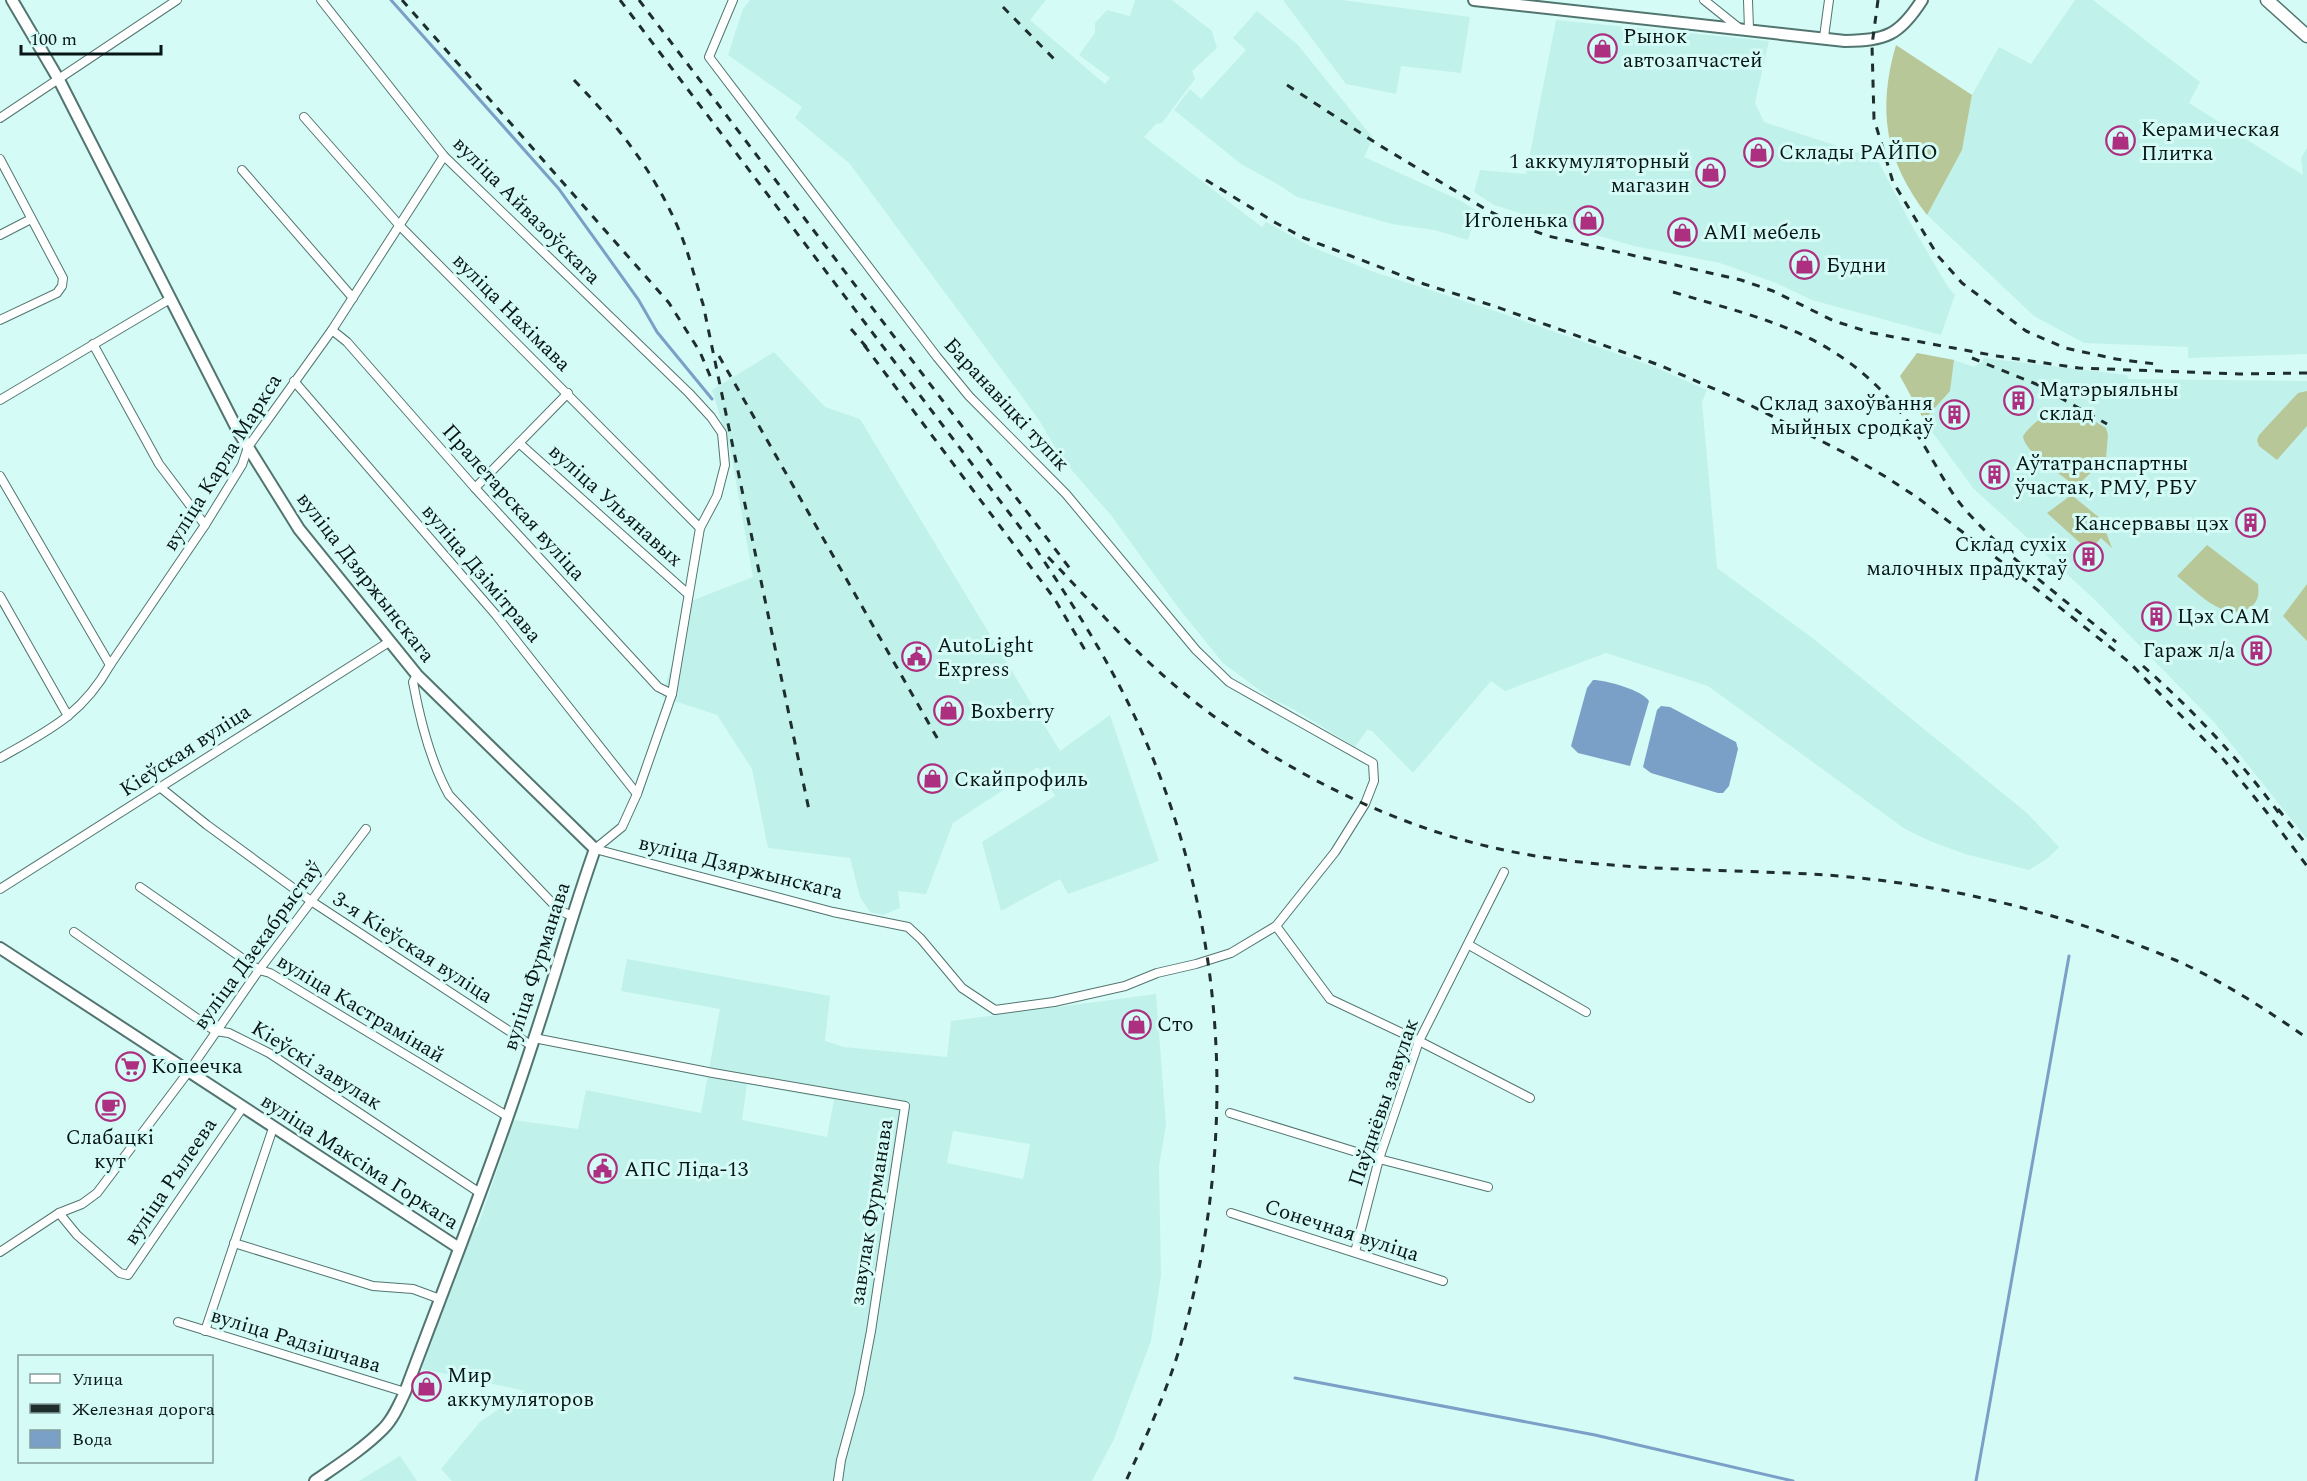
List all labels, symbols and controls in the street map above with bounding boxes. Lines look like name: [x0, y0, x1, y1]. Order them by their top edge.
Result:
scale bar: [21, 18, 160, 56]
place label: Рынок автозапчастей: [1623, 21, 1763, 77]
text: 100 m: [30, 26, 77, 53]
shop icon: Рынок автозапчастей: [1586, 32, 1618, 64]
place label: Керамическая Плитка: [2141, 114, 2280, 170]
shop icon: Керамическая Плитка: [2104, 125, 2136, 157]
street label: вуліца Айвазоўскага: [445, 129, 608, 293]
shop icon: Склады РАЙПО: [1742, 136, 1774, 168]
place label: Склады РАЙПО: [1779, 137, 1938, 169]
place label: 1 аккумуляторный магазин: [1509, 146, 1690, 202]
shop icon: 1 аккумуляторный магазин: [1695, 157, 1727, 189]
shop icon: Иголенька: [1573, 204, 1605, 236]
place label: Иголенька: [1464, 205, 1569, 237]
shop icon: AMI мебель: [1666, 216, 1698, 248]
place label: AMI мебель: [1703, 217, 1821, 249]
street label: вуліца Нахімава: [444, 246, 579, 380]
shop icon: Будни: [1789, 249, 1821, 281]
place label: Будни: [1826, 250, 1886, 282]
street label: Баранавіцкі тупік: [936, 331, 1077, 479]
street label: вуліца Карла Маркса: [155, 367, 291, 558]
place label: Матэрыяльны склад: [2039, 374, 2179, 430]
building icon: Матэрыяльны склад: [2002, 385, 2034, 417]
place label: Склад захоўвання мыйных сродкаў: [1759, 388, 1934, 444]
building icon: Склад захоўвання мыйных сродкаў: [1938, 399, 1970, 431]
street label: Пралетарская вуліца: [434, 417, 593, 589]
street label: вуліца Ульянавых: [541, 436, 690, 575]
place label: Аўтатранспартны ўчастак, РМУ, РБУ: [2014, 448, 2197, 504]
building icon: Аўтатранспартны ўчастак, РМУ, РБУ: [1978, 459, 2010, 491]
street label: вуліца Дзяржынскага: [288, 485, 443, 671]
street label: вуліца Дзімітрава: [413, 497, 550, 651]
building icon: Кансервавы цэх: [2234, 507, 2266, 539]
place label: Кансервавы цэх: [2074, 508, 2229, 540]
place label: Склад сухіх малочных прадуктаў: [1866, 529, 2068, 585]
building icon: Склад сухіх малочных прадуктаў: [2072, 540, 2104, 572]
building icon: Цэх САМ: [2140, 600, 2172, 632]
place label: Цэх САМ: [2177, 601, 2270, 633]
place label: AutoLight Express: [937, 630, 1034, 686]
building icon: Гараж л/а: [2240, 634, 2272, 666]
place label: Гараж л/а: [2143, 635, 2236, 667]
public building icon: AutoLight Express: [900, 641, 932, 673]
shop icon: Boxberry: [933, 695, 965, 727]
street label: Кіеўская вуліца: [113, 696, 258, 805]
place label: Boxberry: [970, 696, 1055, 728]
shop icon: Скайпрофиль: [917, 763, 949, 795]
place label: Скайпрофиль: [954, 764, 1088, 796]
street label: вуліца Дзяржынскага: [635, 827, 847, 909]
street label: вуліца Дзекабрыстаў: [185, 854, 331, 1037]
street label: вуліца Фурманава: [495, 877, 580, 1055]
street label: 3-я Кіеўская вуліца: [326, 884, 500, 1012]
street label: вуліца Кастрамінай: [270, 946, 451, 1072]
shop icon: Сто: [1120, 1008, 1152, 1040]
place label: Сто: [1157, 1009, 1194, 1041]
street label: Кіеўскі завулак: [245, 1013, 388, 1119]
street label: Паўднёвы завулак: [1340, 1014, 1428, 1191]
supermarket icon: Копеечка: [114, 1050, 146, 1082]
place label: Копеечка: [151, 1051, 243, 1083]
street label: вуліца Максіма Горкага: [254, 1085, 466, 1239]
cafe icon: Слабацкі кут: [94, 1090, 126, 1122]
street label: вуліца Рылеева: [116, 1111, 226, 1252]
street label: завулак Фурманава: [841, 1116, 903, 1308]
place label: Слабацкі кут: [66, 1122, 154, 1178]
public building icon: АПС Ліда-13: [587, 1153, 619, 1185]
place label: АПС Ліда-13: [624, 1154, 749, 1186]
street label: Сонечная вуліца: [1260, 1191, 1424, 1271]
street label: вуліца Радзішчава: [206, 1300, 386, 1382]
legend: [18, 1355, 213, 1463]
place label: Мир аккумуляторов: [447, 1360, 594, 1416]
text: Улица: [72, 1366, 123, 1393]
shop icon: Мир аккумуляторов: [410, 1371, 442, 1403]
text: Железная дорога: [72, 1396, 215, 1423]
text: Вода: [72, 1426, 112, 1453]

